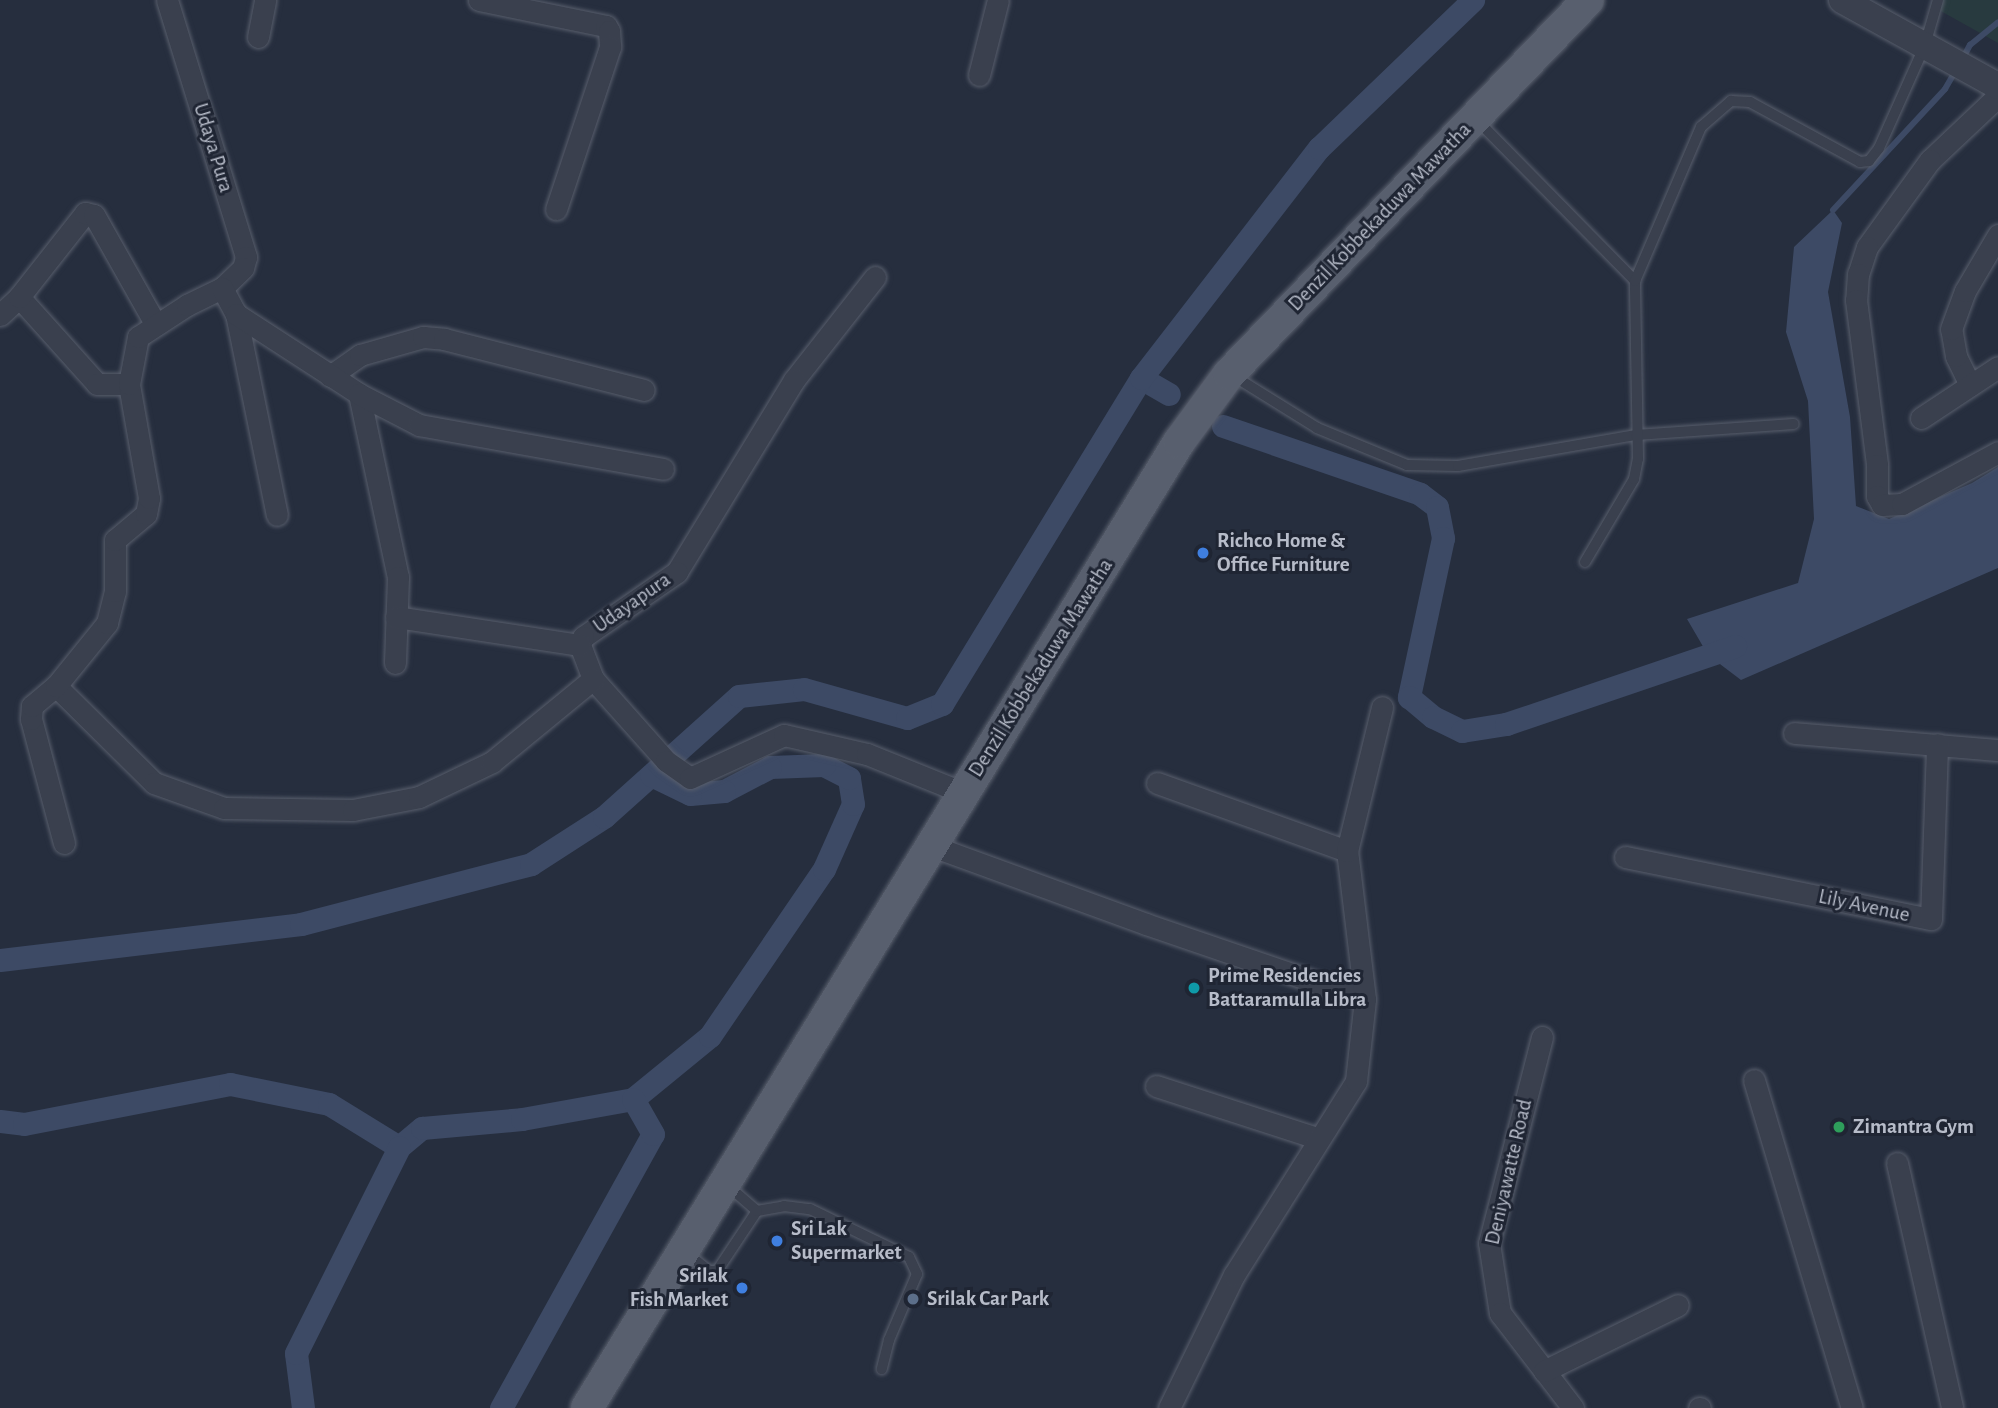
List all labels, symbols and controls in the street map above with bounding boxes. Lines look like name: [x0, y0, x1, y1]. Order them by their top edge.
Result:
street label: Udaya Pura: [188, 100, 238, 196]
street label: Denzil Kobbekaduwa Mawatha: [1283, 117, 1477, 317]
place label: Richco Home & Office Furniture: [1217, 528, 1350, 578]
marker: Richco Home & Office Furniture: [1195, 545, 1211, 561]
street label: Denzil Kobbekaduwa Mawatha: [963, 554, 1119, 782]
street label: Udayapura: [588, 567, 676, 639]
street label: Lily Avenue: [1816, 884, 1912, 928]
place label: Prime Residencies Battaramulla Libra: [1208, 963, 1366, 1013]
marker: Prime Residencies Battaramulla Libra: [1186, 980, 1202, 996]
street label: Deniyawatte Road: [1480, 1097, 1538, 1247]
place label: Zimantra Gym: [1853, 1114, 1974, 1140]
marker: Zimantra Gym: [1831, 1119, 1847, 1135]
place label: Sri Lak Supermarket: [791, 1216, 902, 1266]
marker: Sri Lak Supermarket: [769, 1233, 785, 1249]
place label: Srilak Fish Market: [630, 1263, 728, 1313]
marker: Srilak Fish Market: [734, 1280, 750, 1296]
place label: Srilak Car Park: [927, 1286, 1049, 1312]
marker: Srilak Car Park: [905, 1291, 921, 1307]

